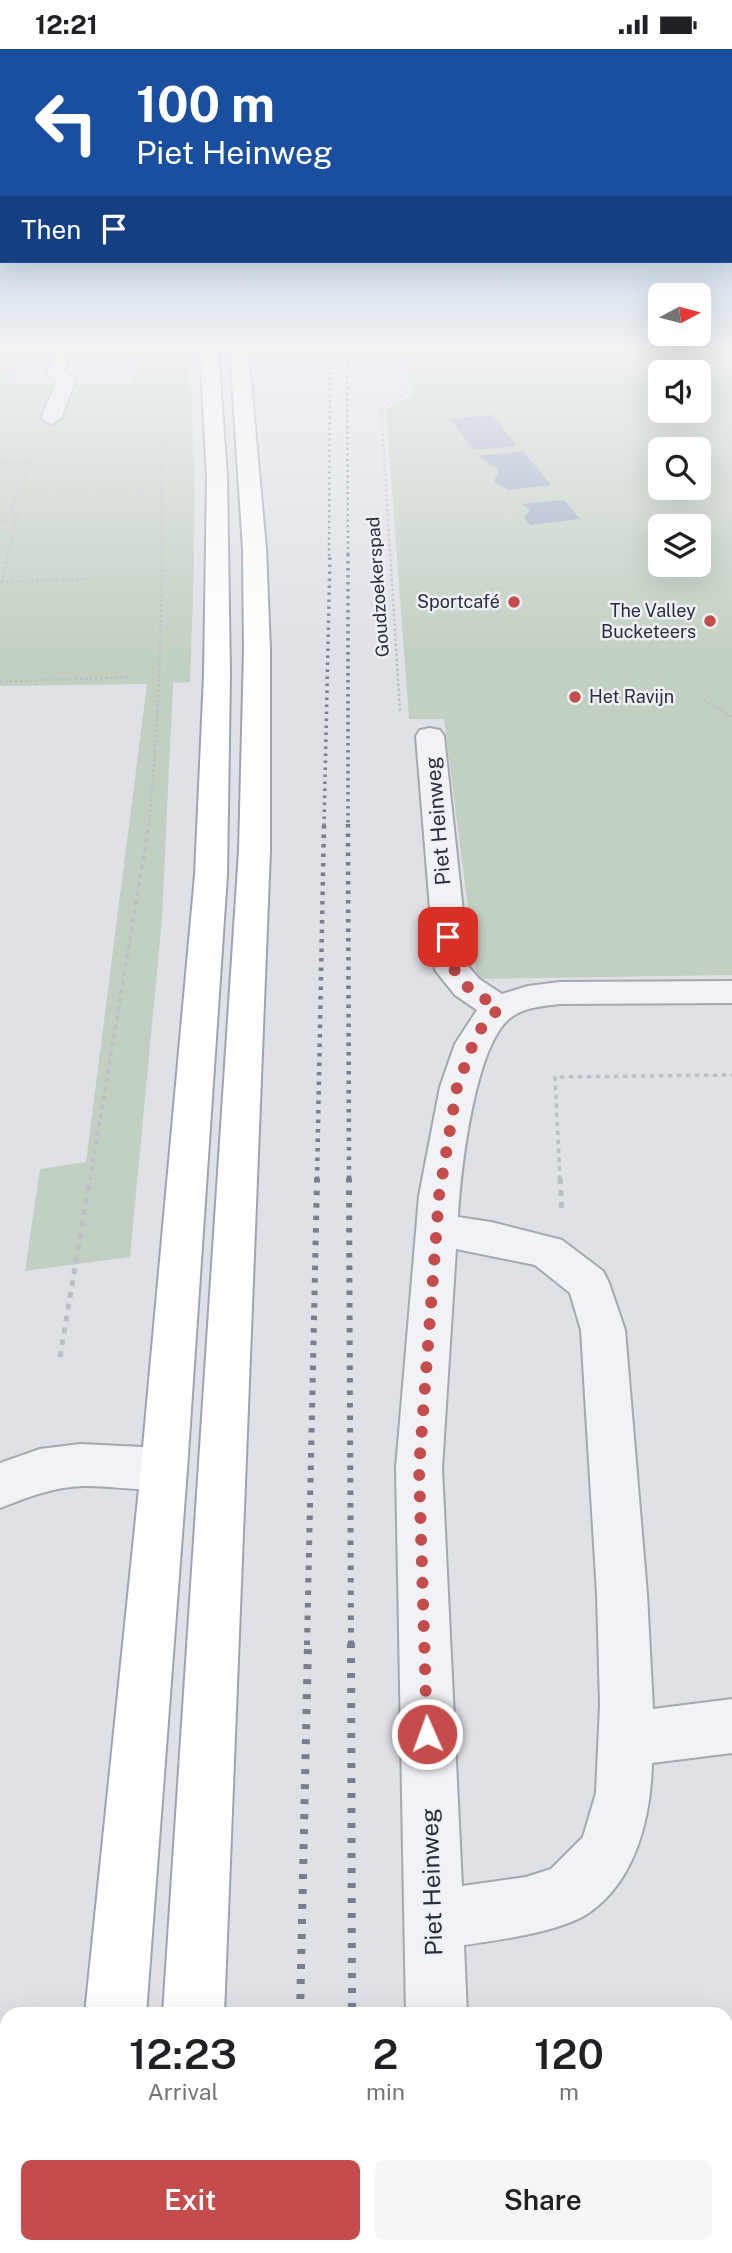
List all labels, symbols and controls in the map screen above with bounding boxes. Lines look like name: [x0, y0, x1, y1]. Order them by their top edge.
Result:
text: 12:21: [35, 9, 98, 40]
text: 100 m: [136, 75, 275, 133]
icon: left: [21, 77, 112, 168]
text: Piet Heinweg: [136, 134, 333, 171]
icon: arrive: [95, 210, 133, 248]
text: Then: [21, 214, 81, 245]
north arrow: [648, 283, 710, 347]
map controls: [648, 283, 711, 577]
button: sound: [648, 360, 711, 423]
button: search: [648, 437, 711, 500]
button: layers: [648, 514, 711, 577]
street label: Goudzoekerspad: [362, 516, 393, 658]
place label: Sportcafé: [417, 591, 500, 612]
marker: Sportcafé: [506, 594, 522, 610]
place label: The Valley Bucketeers: [601, 600, 696, 642]
marker: The Valley Bucketeers: [702, 613, 718, 629]
place label: Het Ravijn: [589, 686, 674, 707]
marker: Het Ravijn: [567, 689, 583, 705]
street label: Piet Heinweg: [419, 756, 456, 887]
pin: [418, 907, 478, 967]
icon: arrive: [429, 918, 467, 956]
position arrow: [390, 1697, 464, 1771]
street label: Piet Heinweg: [414, 1808, 448, 1956]
text: 12:23: [129, 2029, 237, 2078]
text: 2: [373, 2029, 399, 2078]
text: 120: [534, 2029, 604, 2078]
text: Arrival: [148, 2078, 219, 2105]
text: min: [366, 2078, 405, 2105]
text: m: [559, 2078, 579, 2105]
button: Exit: [21, 2160, 360, 2240]
button: Share: [374, 2160, 712, 2240]

